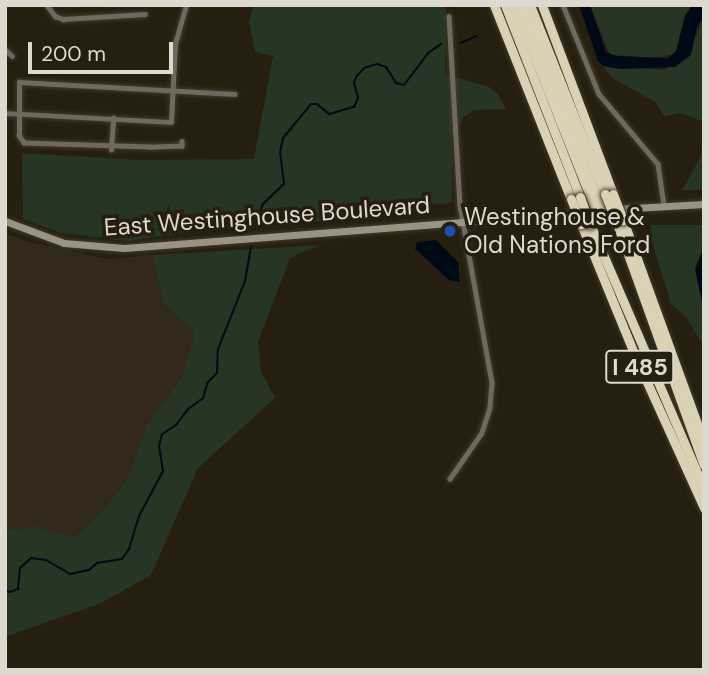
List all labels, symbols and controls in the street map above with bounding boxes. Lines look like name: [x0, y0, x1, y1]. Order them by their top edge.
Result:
scale bar: [32, 28, 177, 72]
text: 200 m: [41, 40, 106, 68]
street label: East Westinghouse Boulevard: [103, 190, 431, 242]
place label: Westinghouse & Old Nations Ford: [464, 203, 650, 259]
marker: Westinghouse & Old Nations Ford: [442, 223, 458, 239]
road number: I 485: [605, 348, 675, 386]

